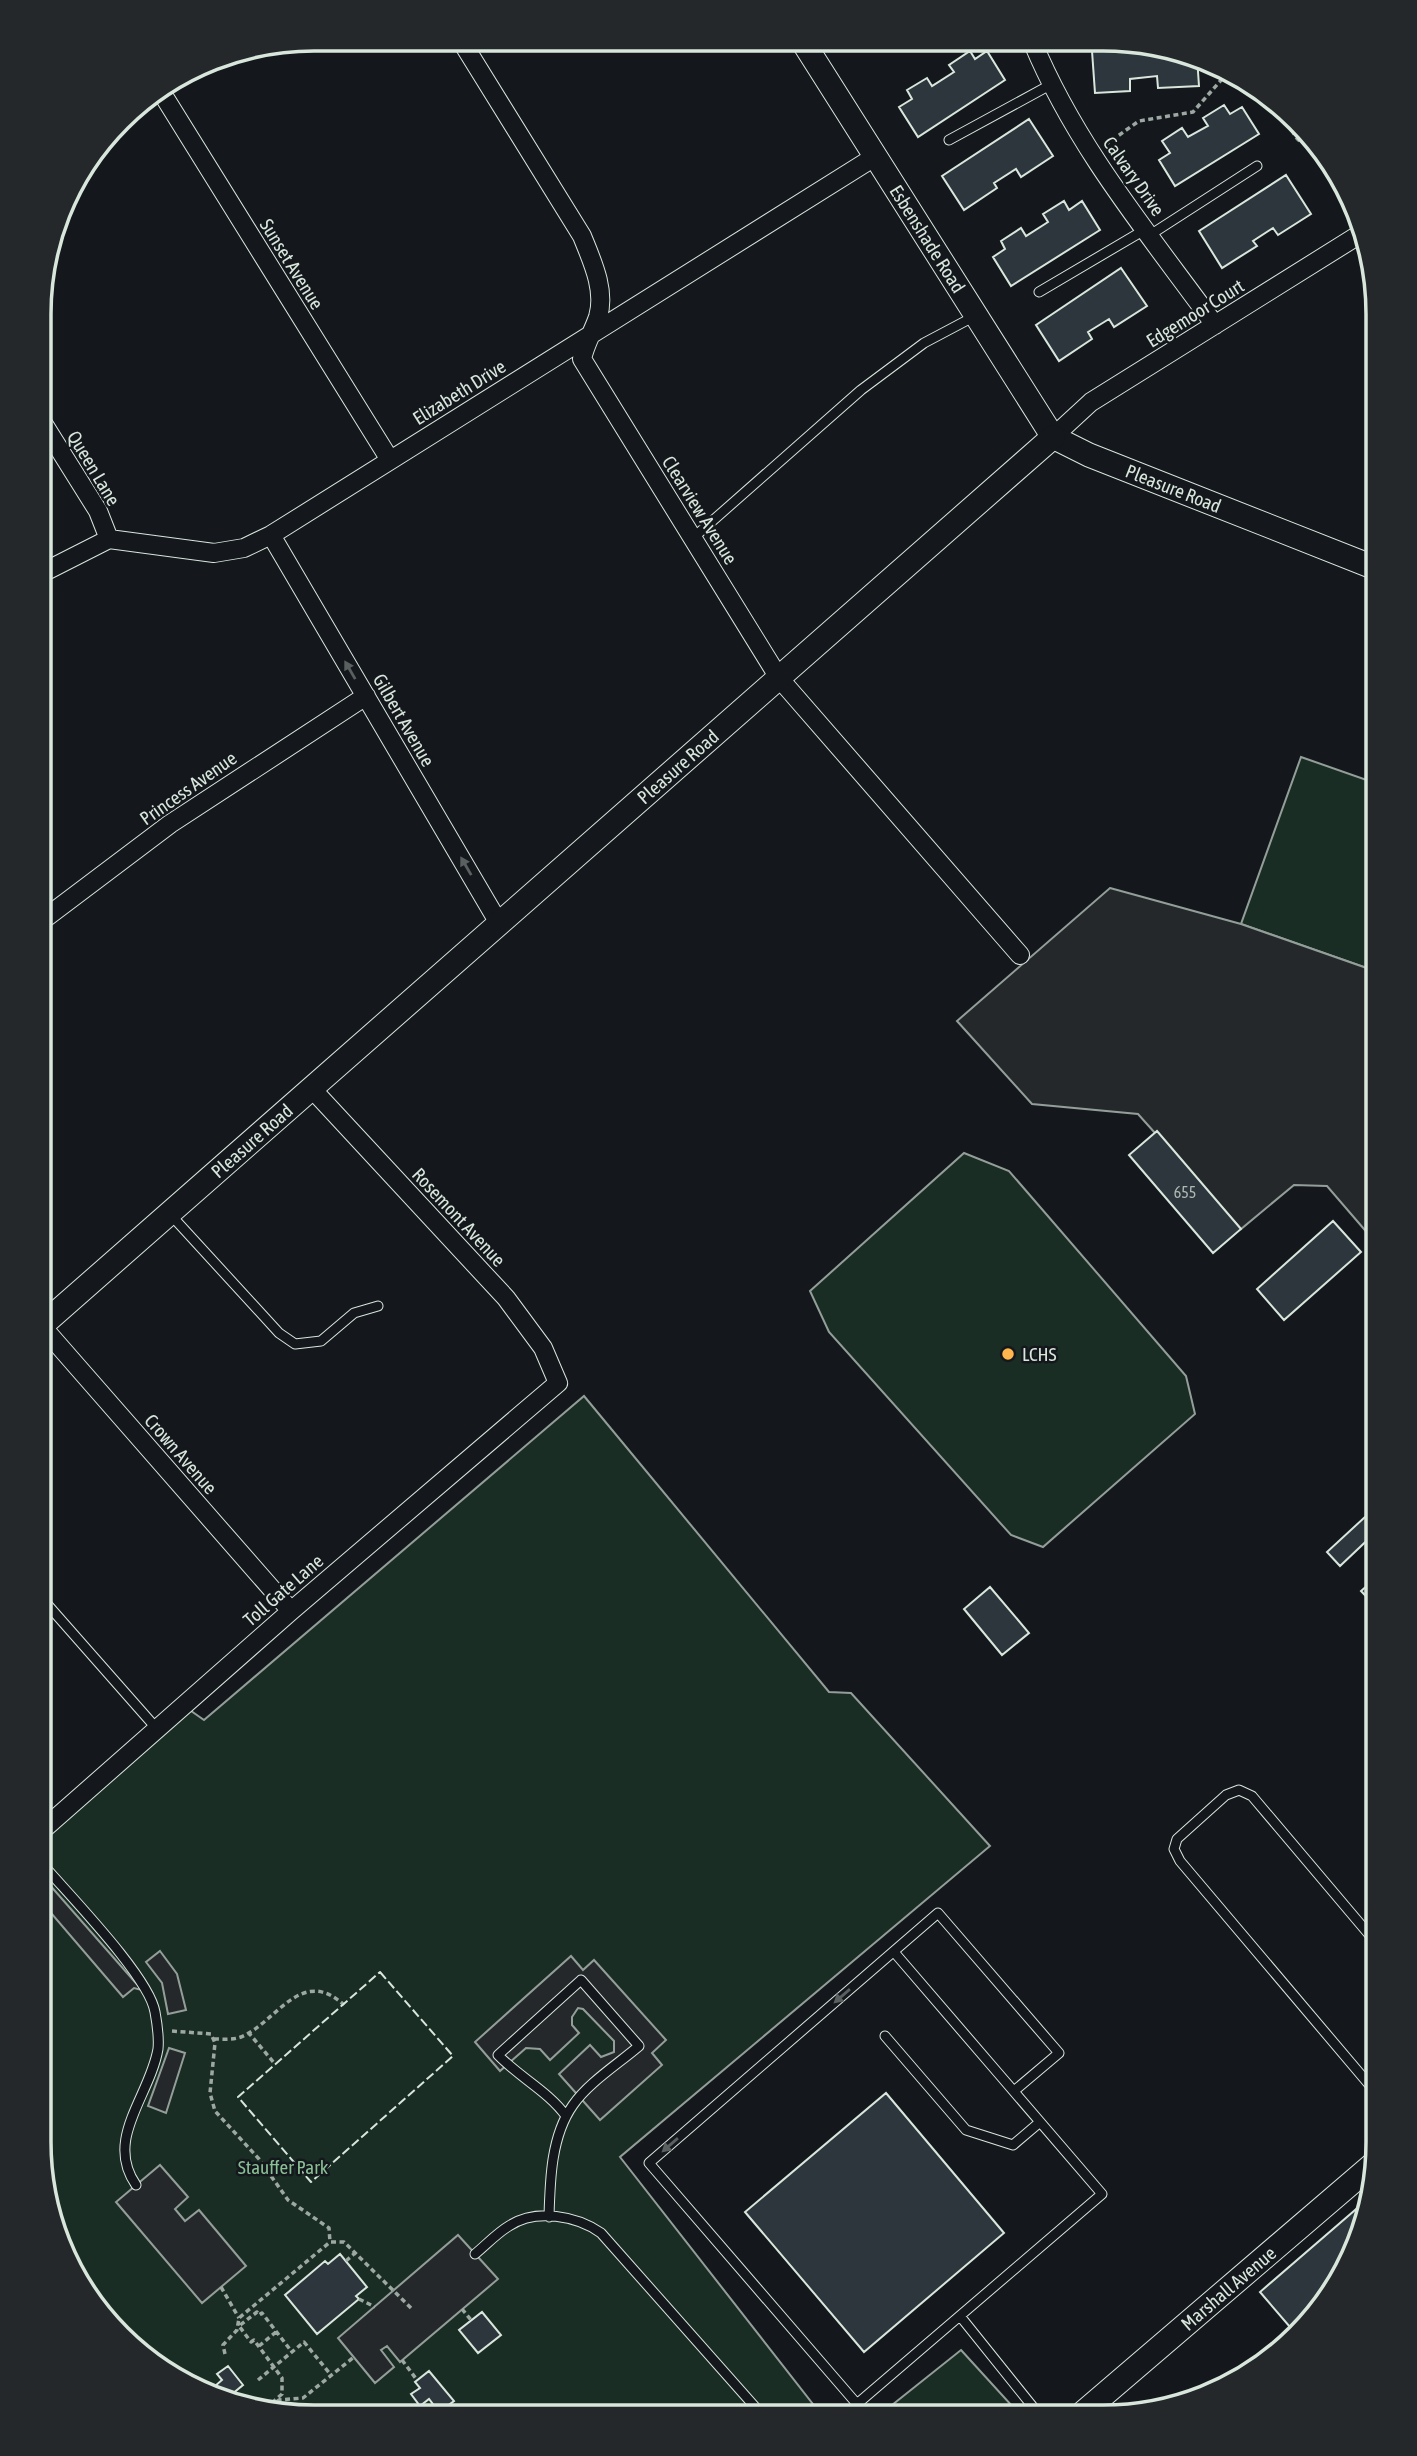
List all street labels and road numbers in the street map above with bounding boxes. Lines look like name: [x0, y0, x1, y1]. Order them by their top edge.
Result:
street label: Calvary Drive: [1099, 132, 1169, 220]
street label: Esbenshade Road: [885, 181, 970, 297]
street label: Sunset Avenue: [256, 215, 328, 313]
street label: Edgemoor Court: [1142, 274, 1248, 352]
street label: Elizabeth Drive: [409, 355, 509, 429]
street label: Queen Lane: [63, 427, 125, 509]
street label: Clearview Avenue: [658, 452, 742, 568]
street label: Pleasure Road: [1123, 460, 1224, 517]
street label: Gilbert Avenue: [369, 670, 439, 770]
street label: Pleasure Road: [633, 725, 723, 808]
street label: Princess Avenue: [136, 747, 240, 829]
street label: Pleasure Road: [207, 1099, 297, 1182]
street label: Rosemont Avenue: [408, 1163, 510, 1271]
street label: Crown Avenue: [140, 1410, 222, 1498]
street label: Toll Gate Lane: [239, 1549, 327, 1631]
street label: Marshall Avenue: [1177, 2242, 1280, 2335]

